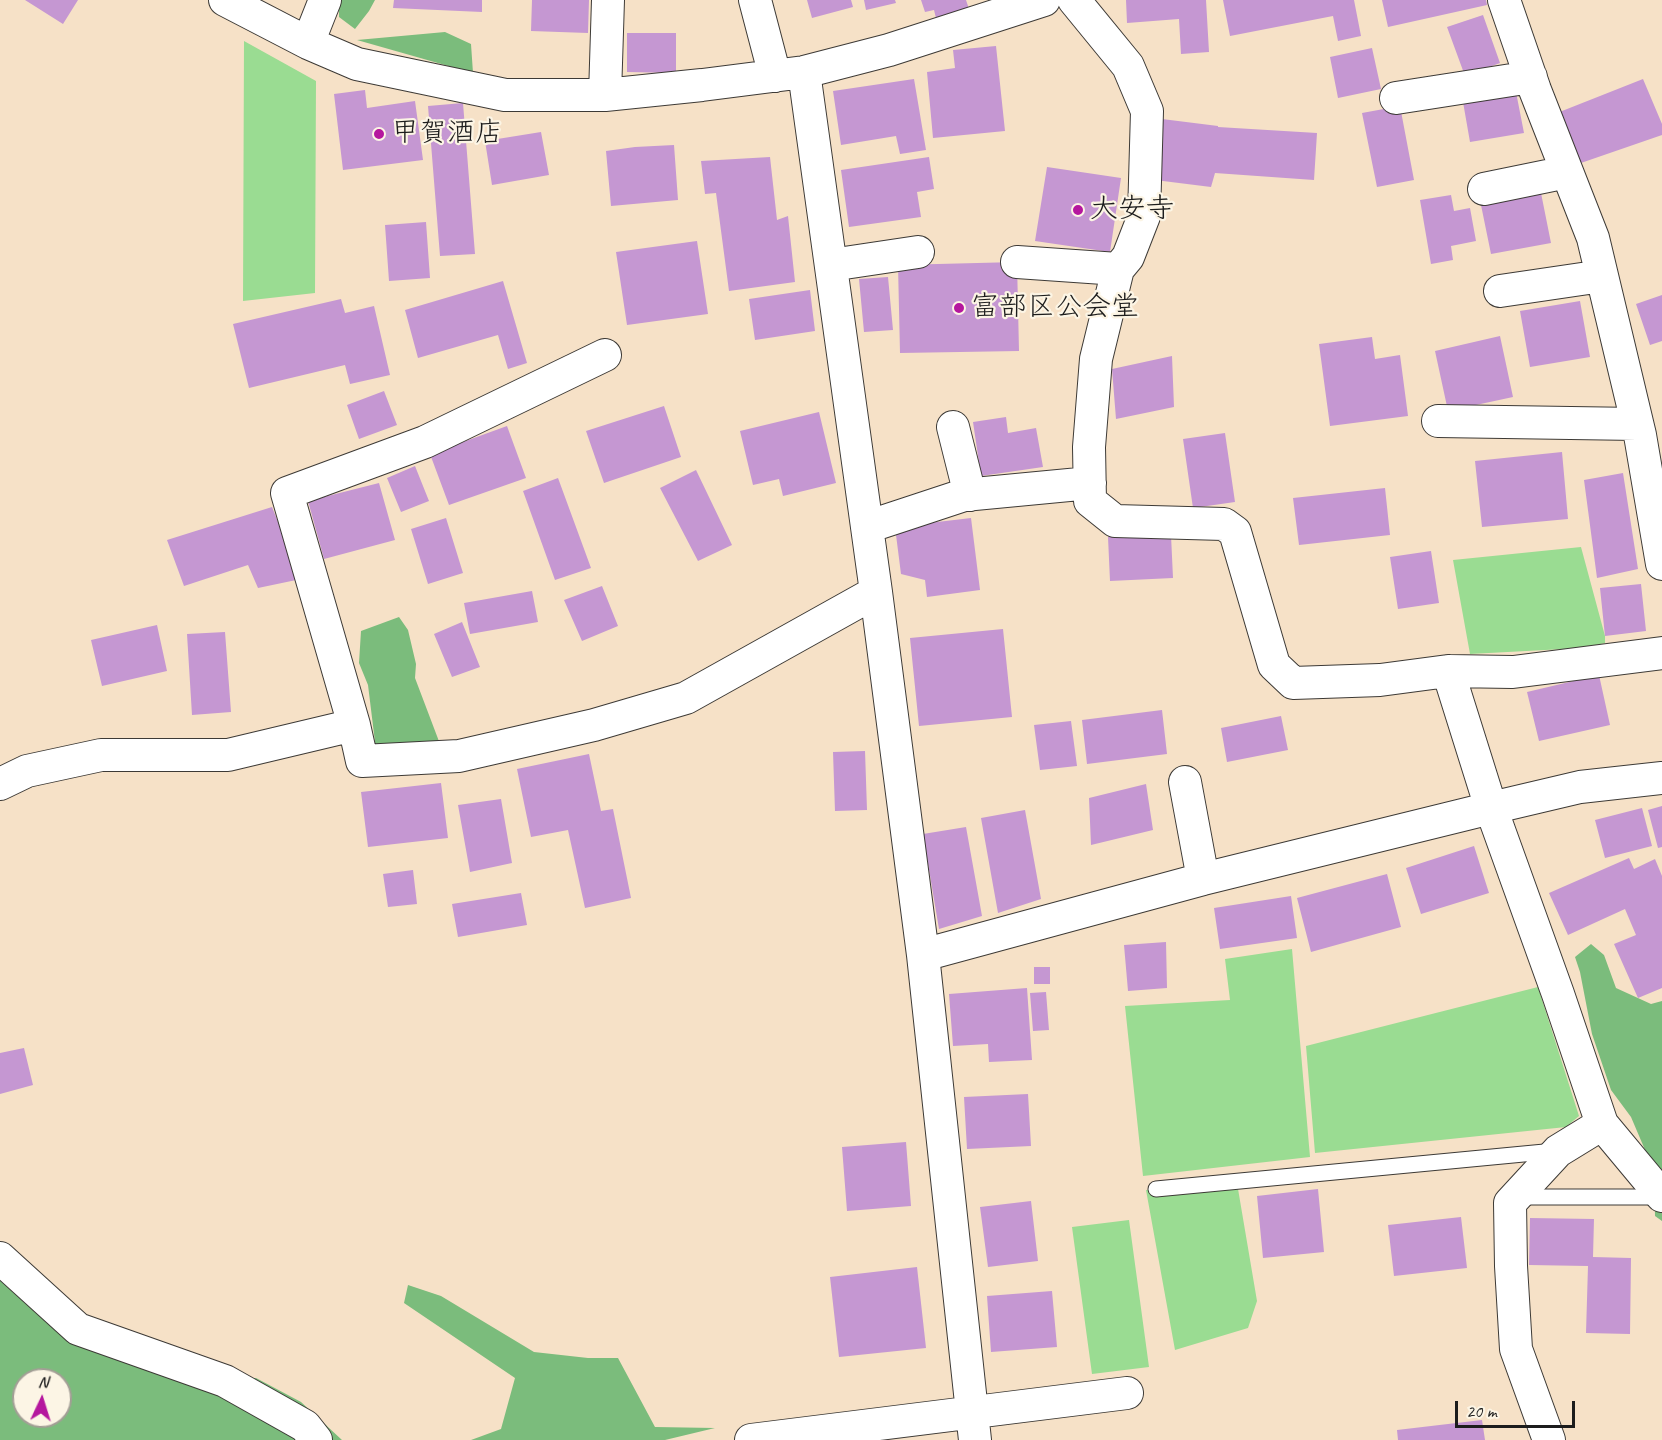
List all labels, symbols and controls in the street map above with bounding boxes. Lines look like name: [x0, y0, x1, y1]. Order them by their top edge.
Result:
place label: 甲賀酒店: [391, 117, 503, 151]
marker: 甲賀酒店: [372, 127, 386, 141]
place label: 大安寺: [1090, 193, 1174, 227]
marker: 大安寺: [1071, 203, 1085, 217]
place label: 富部区公会堂: [971, 291, 1139, 325]
marker: 富部区公会堂: [952, 301, 966, 315]
north arrow: [12, 1368, 72, 1428]
text: N: [37, 1372, 49, 1392]
scale bar: [1458, 1389, 1578, 1427]
text: 20 m: [1466, 1400, 1497, 1422]

